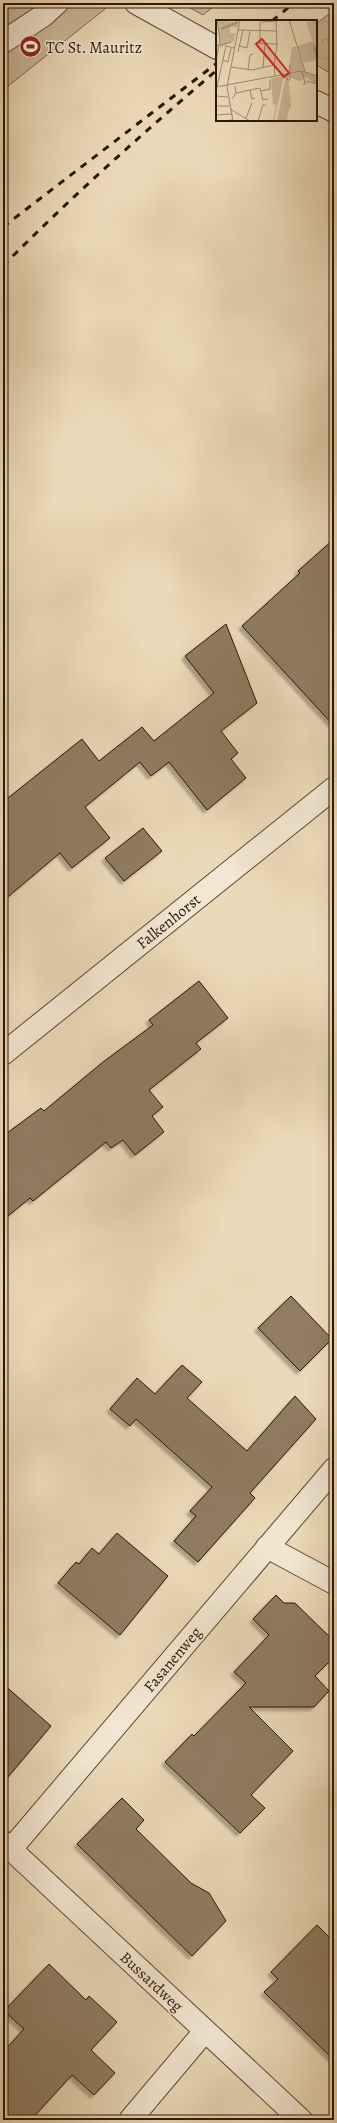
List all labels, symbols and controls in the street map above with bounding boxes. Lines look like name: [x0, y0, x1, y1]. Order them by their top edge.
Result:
inset map: [216, 20, 317, 121]
sports icon: TC St. Mauritz: [17, 34, 43, 60]
place label: TC St. Mauritz: [46, 37, 142, 59]
street label: Falkenhorst: [132, 889, 205, 954]
street label: Fasanenweg: [139, 1622, 207, 1697]
street label: Bussardweg: [115, 1947, 188, 2017]

